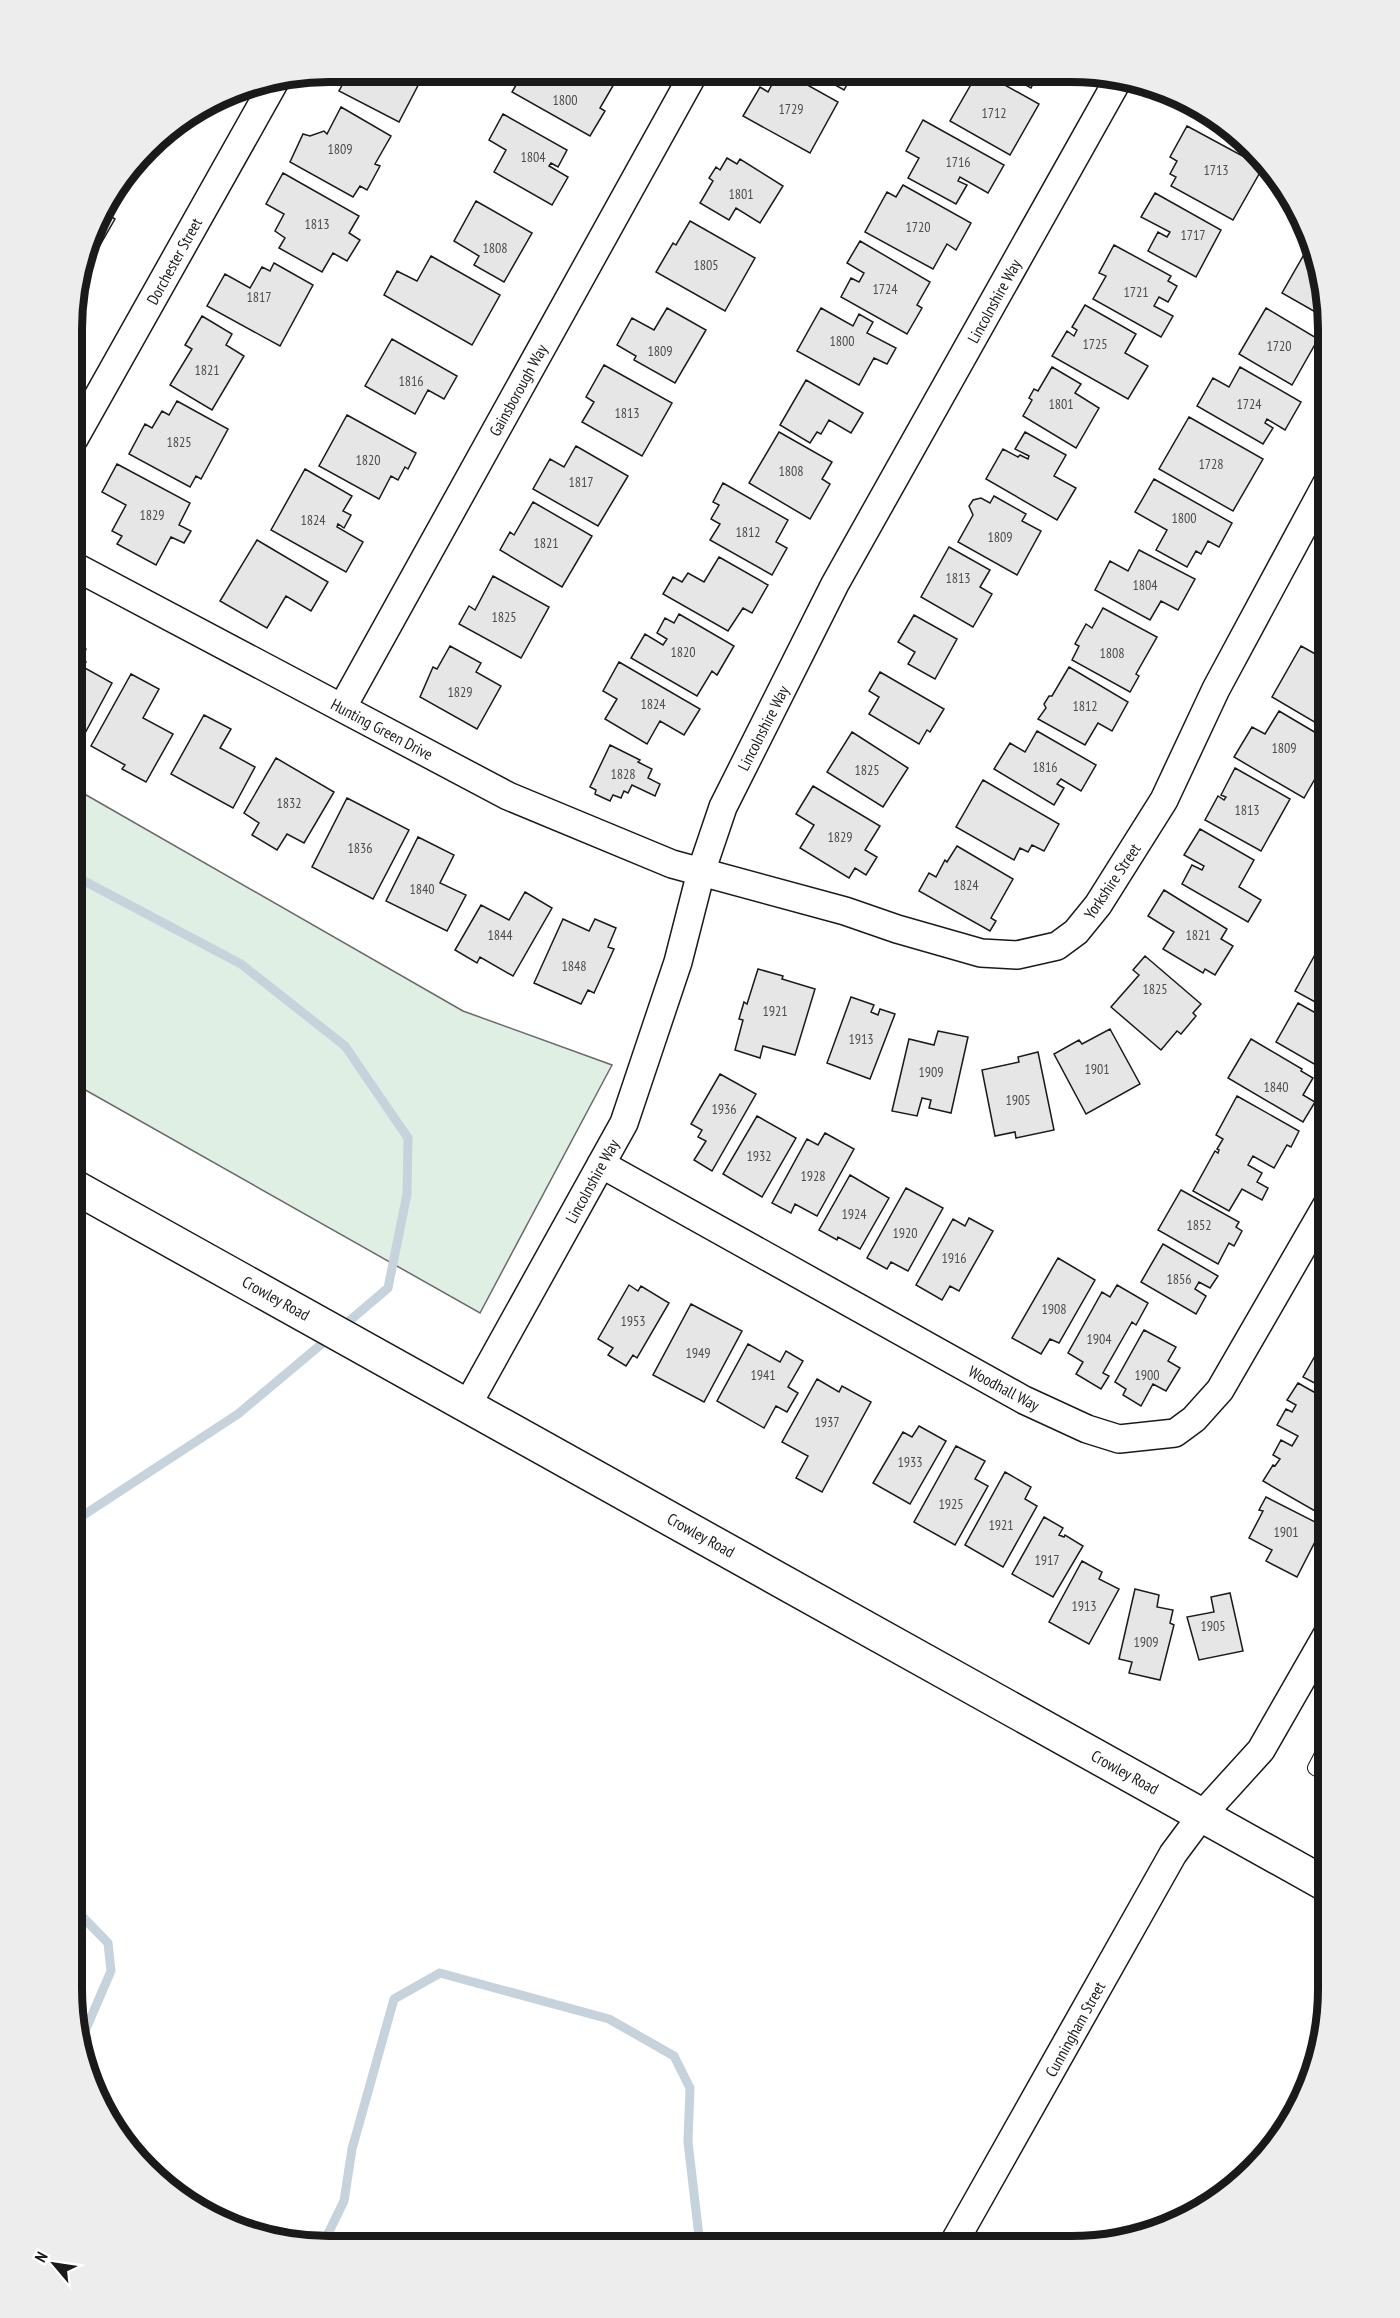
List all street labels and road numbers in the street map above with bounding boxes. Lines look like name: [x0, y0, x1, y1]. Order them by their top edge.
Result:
street label: Dorchester Street: [142, 214, 206, 308]
street label: Lincolnshire Way: [963, 256, 1025, 346]
street label: Gainsborough Way: [485, 341, 551, 439]
street label: Lincolnshire Way: [733, 682, 793, 774]
street label: Hunting Green Drive: [328, 694, 436, 764]
street label: Yorkshire Street: [1079, 839, 1145, 923]
street label: Lincolnshire Way: [561, 1136, 623, 1226]
street label: Crowley Road: [239, 1271, 313, 1325]
street label: Woodhall Way: [965, 1361, 1043, 1415]
street label: Crowley Road: [664, 1508, 738, 1562]
street label: Crowley Road: [1088, 1745, 1162, 1799]
street label: Cunningham Street: [1041, 1977, 1110, 2080]

